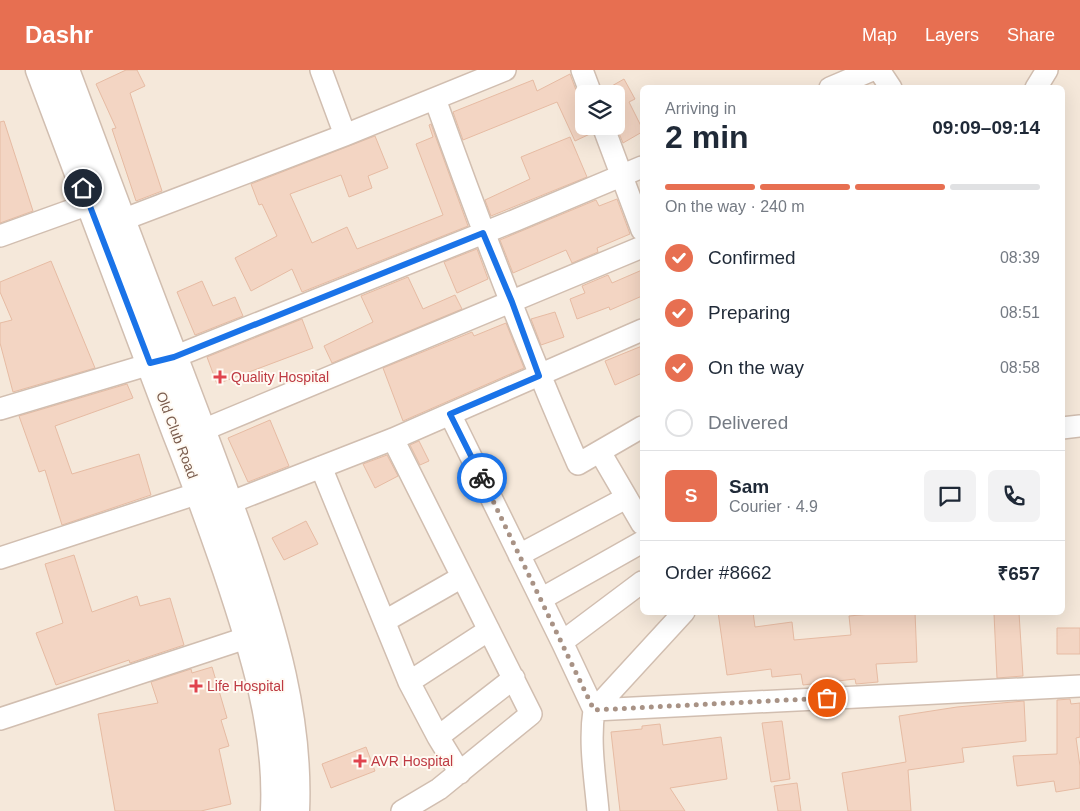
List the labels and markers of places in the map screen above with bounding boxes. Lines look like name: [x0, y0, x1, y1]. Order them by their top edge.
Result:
pin: [62, 167, 104, 209]
place label: Quality Hospital: [231, 369, 329, 385]
marker: Quality Hospital: [213, 370, 227, 384]
pin: [806, 677, 848, 719]
place label: Life Hospital: [207, 678, 284, 694]
marker: Life Hospital: [189, 679, 203, 693]
place label: AVR Hospital: [371, 753, 453, 769]
marker: AVR Hospital: [353, 754, 367, 768]

